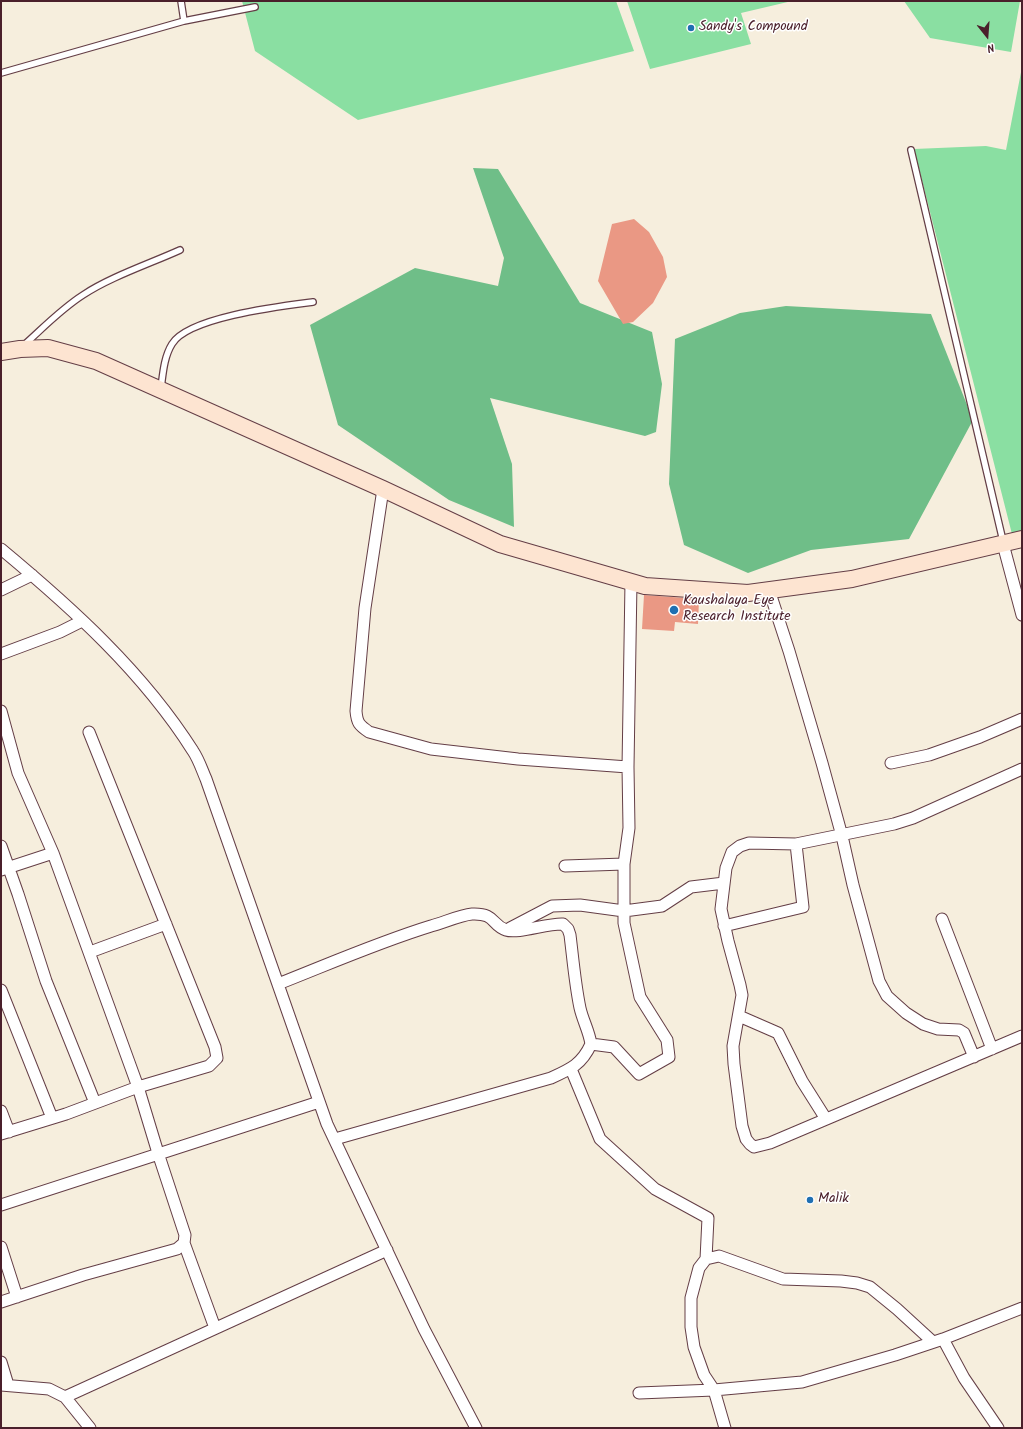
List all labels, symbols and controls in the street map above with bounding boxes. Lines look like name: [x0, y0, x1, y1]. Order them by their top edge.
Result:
north arrow: [967, 16, 1007, 56]
place label: Sandy's Compound: [699, 20, 808, 36]
marker: Sandy's Compound: [686, 23, 696, 33]
text: N: [985, 38, 996, 57]
place label: Kaushalaya Eye Research Institute: [683, 594, 791, 626]
marker: Kaushalaya Eye Research Institute: [668, 604, 680, 616]
place label: Malik: [818, 1192, 849, 1208]
marker: Malik: [805, 1195, 815, 1205]

